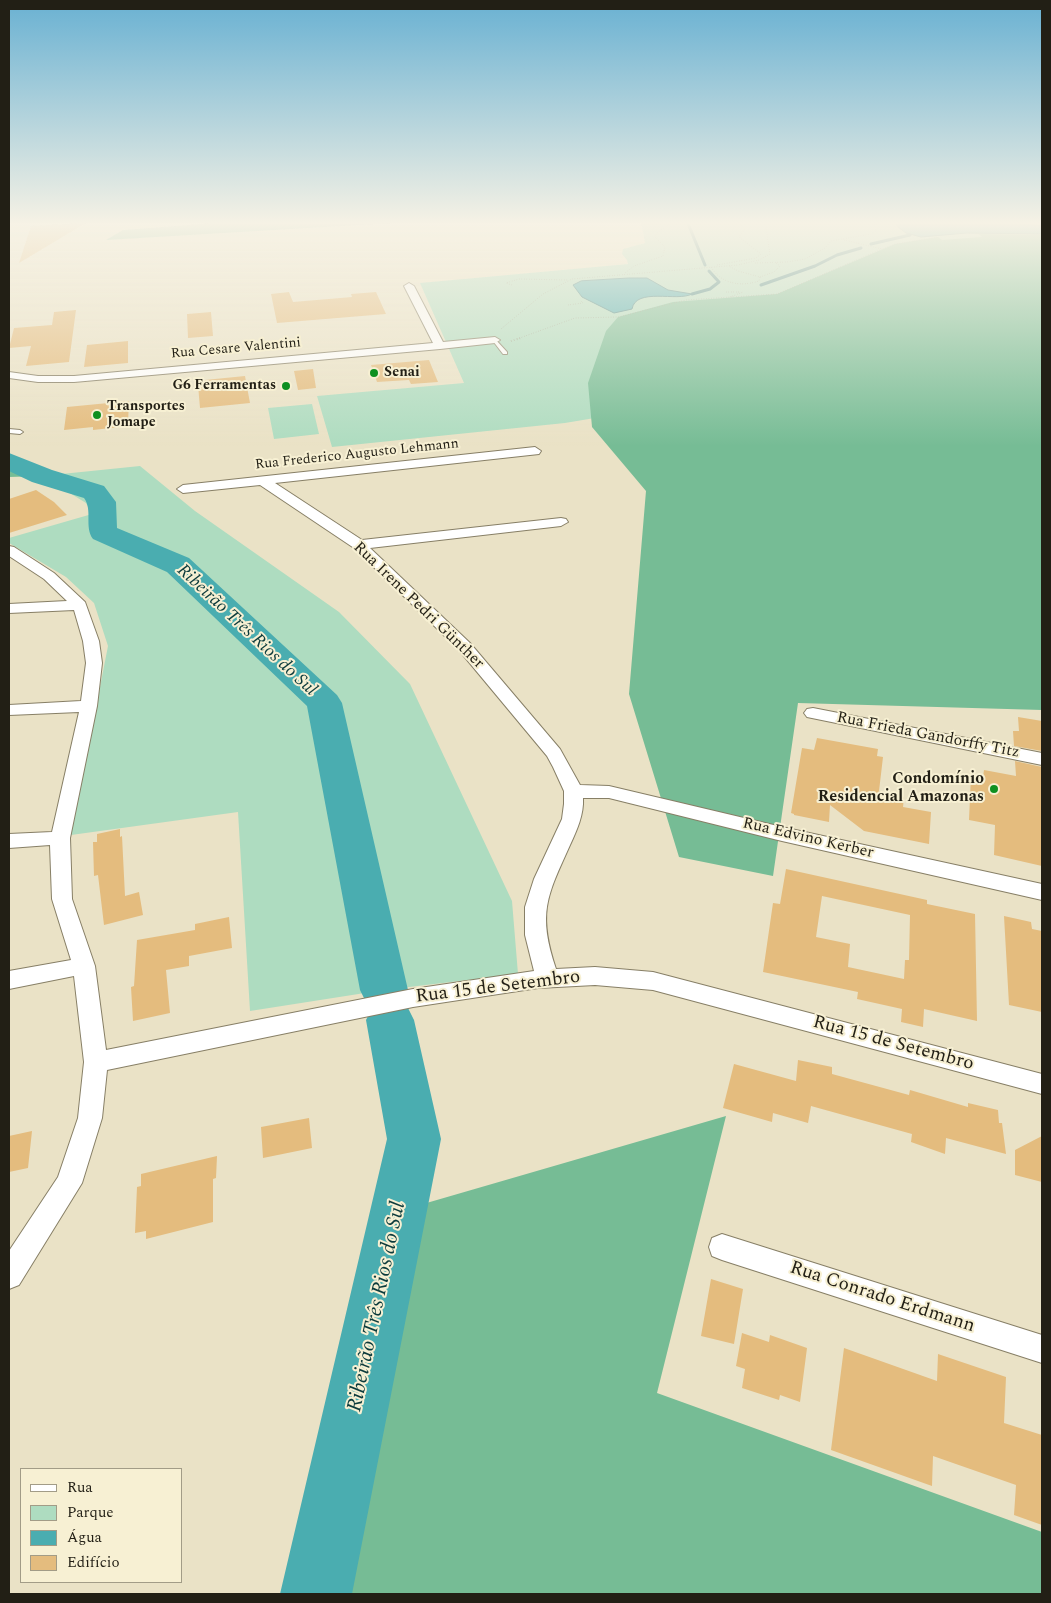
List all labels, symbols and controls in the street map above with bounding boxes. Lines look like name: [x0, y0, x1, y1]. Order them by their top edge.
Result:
street label: Rua Cesare Valentini: [170, 335, 302, 363]
place label: Senai: [384, 365, 420, 381]
marker: Senai: [368, 367, 380, 379]
place label: G6 Ferramentas: [172, 378, 276, 394]
marker: G6 Ferramentas: [280, 380, 292, 392]
place label: Transportes Jomape: [107, 399, 185, 432]
marker: Transportes Jomape: [91, 409, 103, 421]
street label: Rua Frederico Augusto Lehmann: [254, 436, 460, 474]
street label: Rua Irene Pedri Günther: [349, 539, 487, 673]
water label: Ribeirão Três Rios do Sul: [172, 561, 320, 701]
street label: Rua Frieda Gandorffy Titz: [835, 709, 1021, 763]
place label: Condomínio Residencial Amazonas: [818, 770, 984, 808]
marker: Condomínio Residencial Amazonas: [988, 783, 1000, 795]
street label: Rua Edvino Kerber: [741, 815, 875, 863]
street label: Rua 15 de Setembro: [414, 967, 582, 1009]
street label: Rua 15 de Setembro: [810, 1012, 976, 1076]
water label: Ribeirão Três Rios do Sul: [343, 1200, 413, 1414]
street label: Rua Conrado Erdmann: [787, 1257, 977, 1339]
legend: [20, 1468, 182, 1583]
text: Rua: [67, 1476, 93, 1499]
text: Parque: [67, 1501, 114, 1524]
text: Água: [67, 1526, 102, 1549]
text: Edifício: [67, 1551, 120, 1574]

